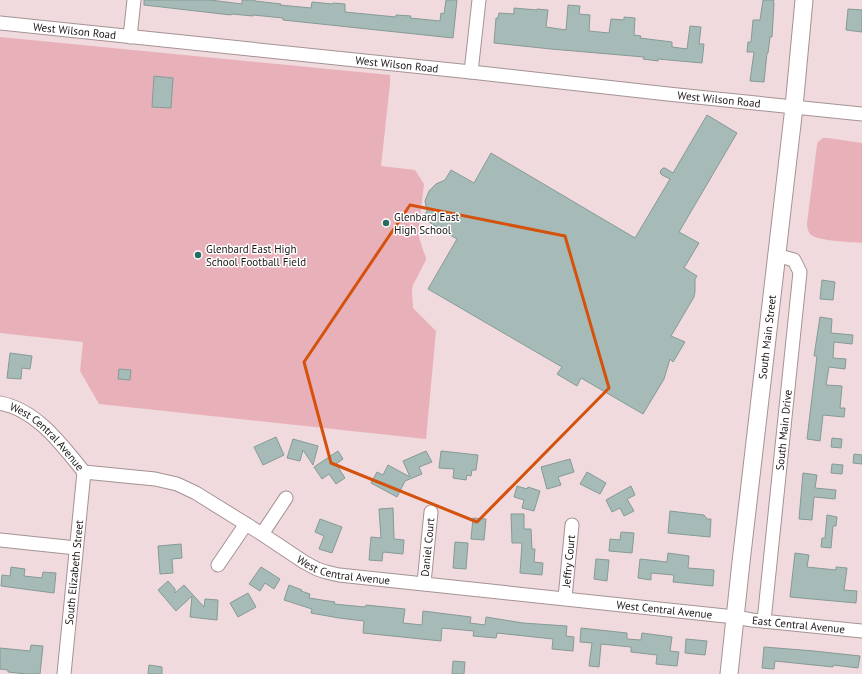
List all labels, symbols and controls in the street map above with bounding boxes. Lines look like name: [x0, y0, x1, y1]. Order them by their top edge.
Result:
street label: West Wilson Road: [32, 19, 117, 42]
street label: West Wilson Road: [355, 53, 439, 76]
street label: West Wilson Road: [677, 88, 761, 111]
place label: Glenbard East High School: [394, 210, 460, 237]
marker: Glenbard East High School: [381, 218, 391, 228]
place label: Glenbard East High School Football Field: [206, 242, 306, 269]
marker: Glenbard East High School Football Field: [193, 250, 203, 260]
street label: South Main Street: [755, 294, 779, 380]
street label: South Main Drive: [773, 389, 795, 471]
street label: West Central Avenue: [8, 399, 87, 474]
street label: Daniel Court: [418, 517, 437, 577]
street label: South Elizabeth Street: [62, 519, 86, 626]
street label: Jeffry Court: [559, 534, 578, 589]
street label: West Central Avenue: [294, 552, 391, 587]
street label: West Central Avenue: [616, 597, 713, 622]
street label: East Central Avenue: [751, 613, 846, 636]

